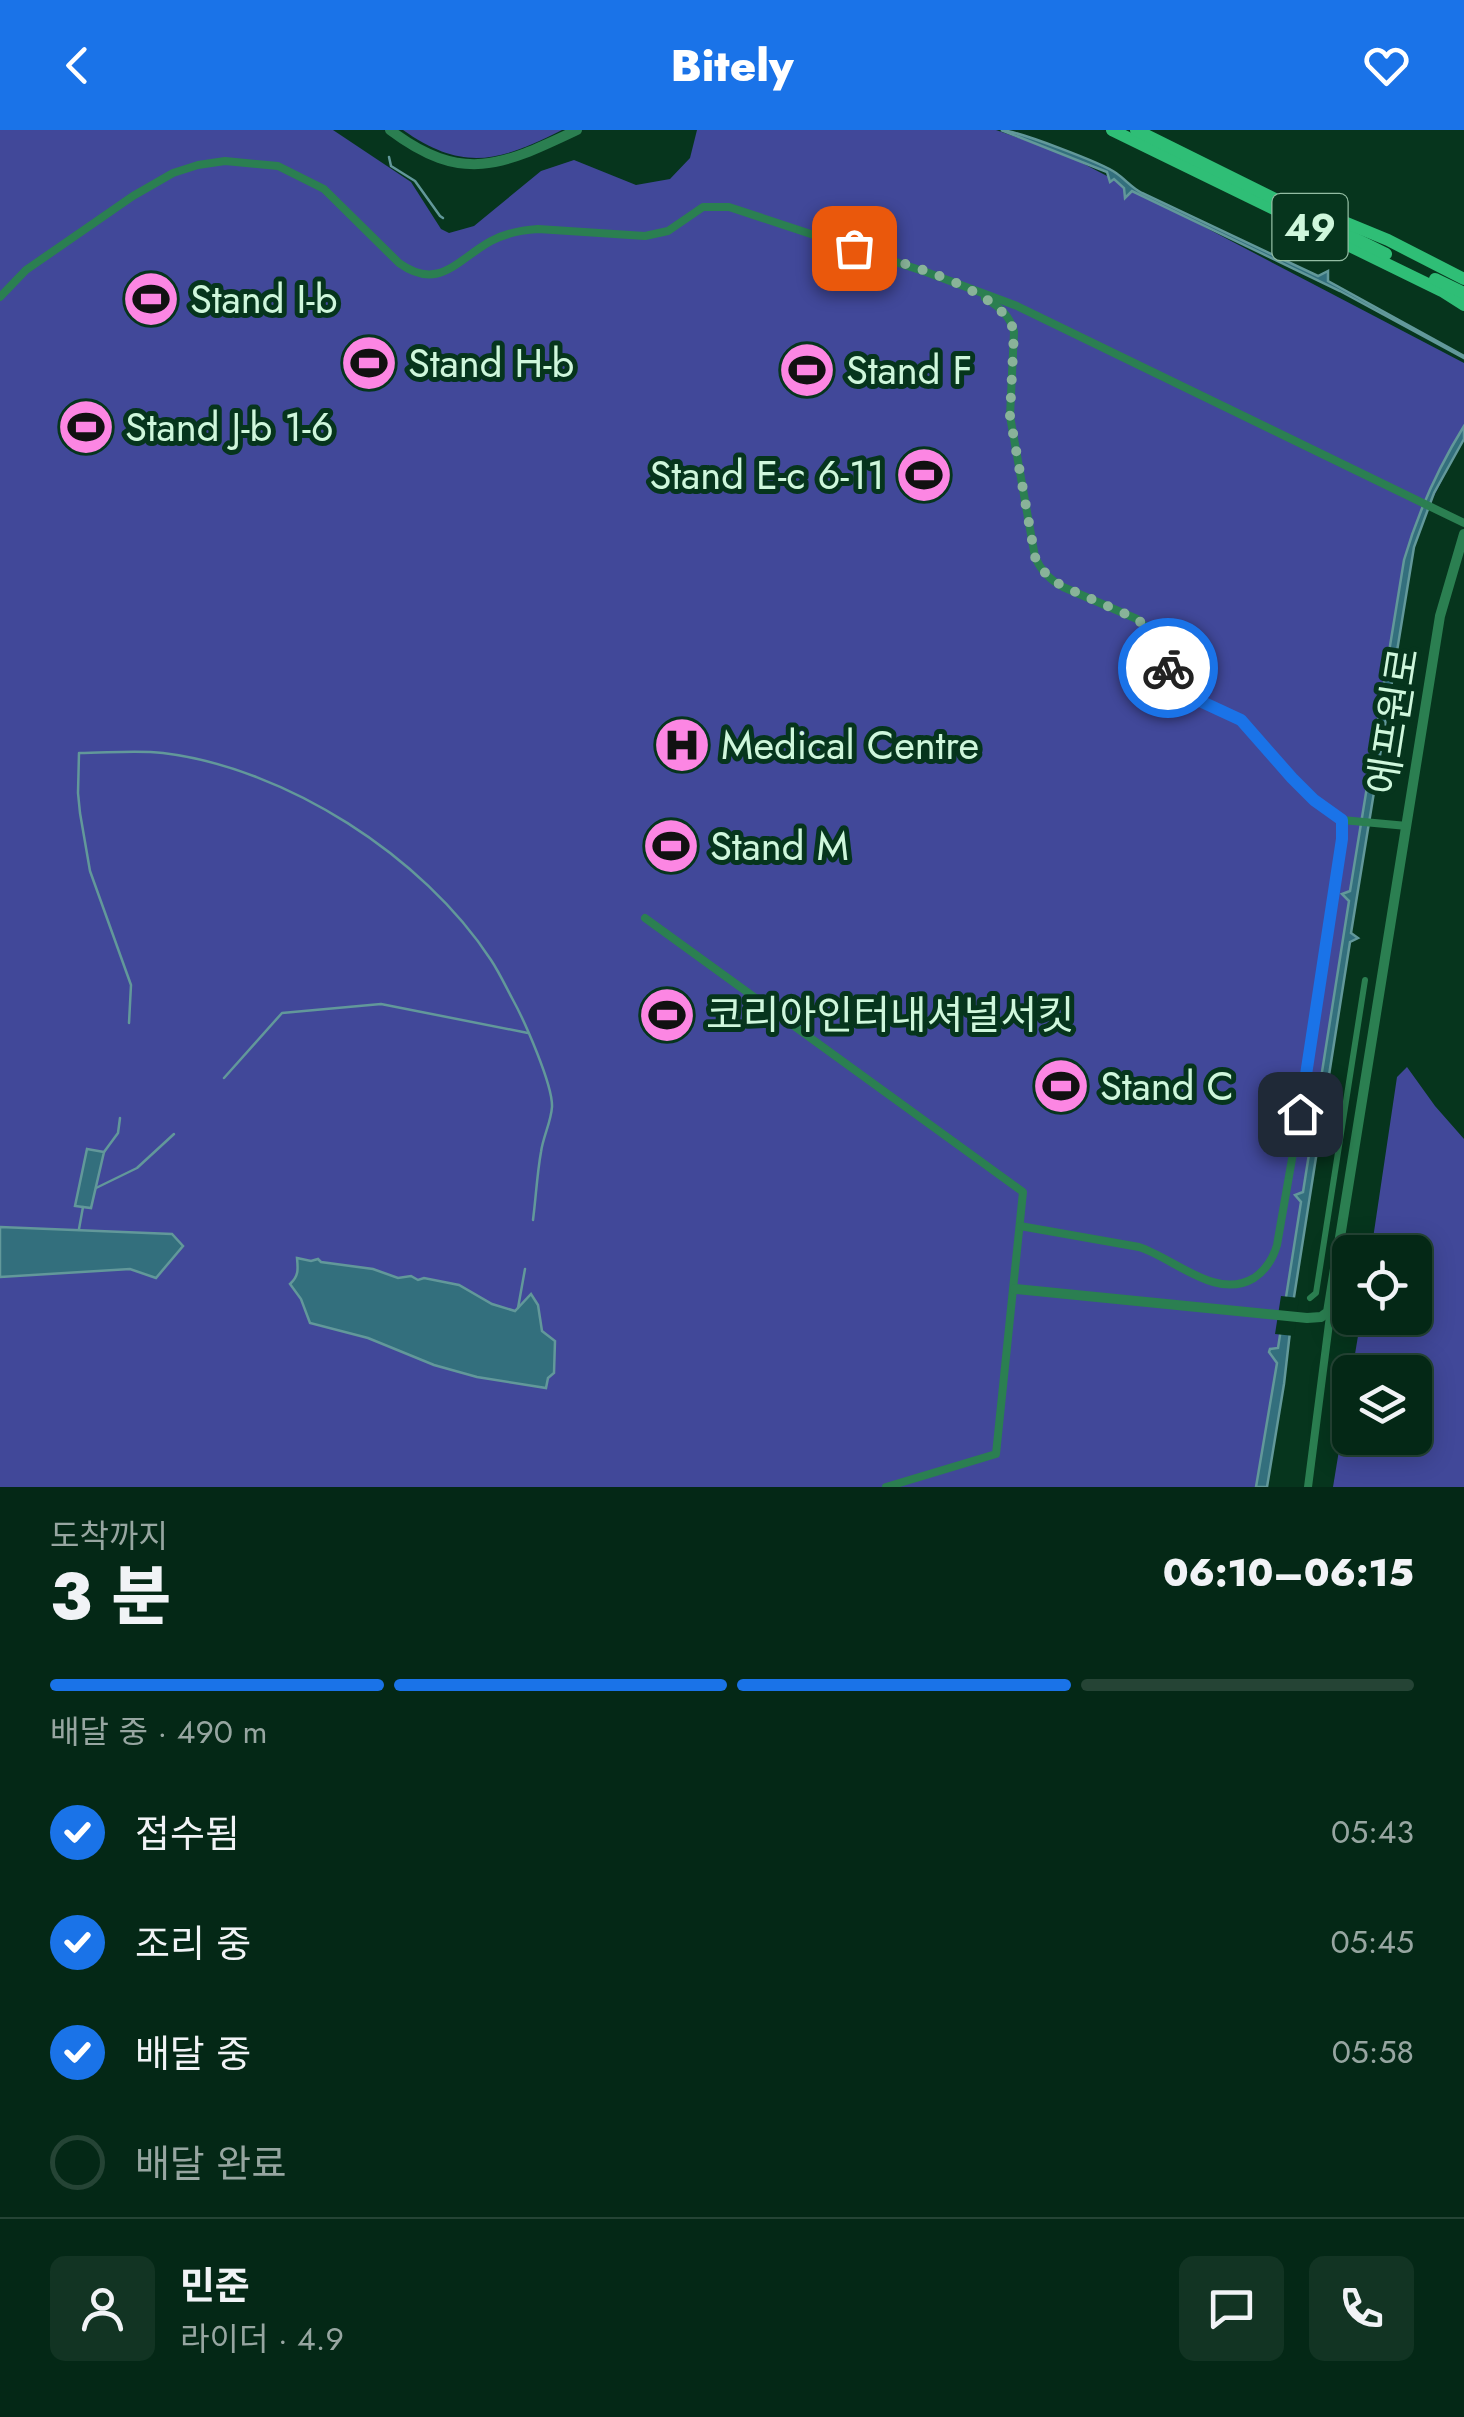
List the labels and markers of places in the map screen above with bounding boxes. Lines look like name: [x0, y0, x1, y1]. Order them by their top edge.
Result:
pin: [812, 206, 897, 291]
sports icon: Stand I-b: [121, 269, 181, 329]
place label: Stand I-b: [190, 270, 338, 328]
sports icon: Stand H-b: [339, 333, 399, 393]
place label: Stand H-b: [408, 334, 574, 392]
sports icon: Stand F: [777, 340, 837, 400]
place label: Stand F: [846, 341, 973, 399]
sports icon: Stand J-b 1-6: [56, 397, 116, 457]
place label: Stand J-b 1-6: [125, 398, 334, 456]
sports icon: Stand E-c 6-11: [894, 445, 954, 505]
place label: Stand E-c 6-11: [649, 446, 885, 504]
hospital icon: Medical Centre: [652, 715, 712, 775]
place label: Medical Centre: [721, 716, 979, 774]
sports icon: Stand M: [641, 816, 701, 876]
place label: Stand M: [710, 817, 849, 875]
sports icon: 코리아인터내셔널서킷: [637, 985, 697, 1045]
place label: 코리아인터내셔널서킷: [706, 986, 1074, 1044]
sports icon: Stand C: [1031, 1056, 1091, 1116]
place label: Stand C: [1100, 1057, 1234, 1115]
pin: [1258, 1072, 1343, 1157]

